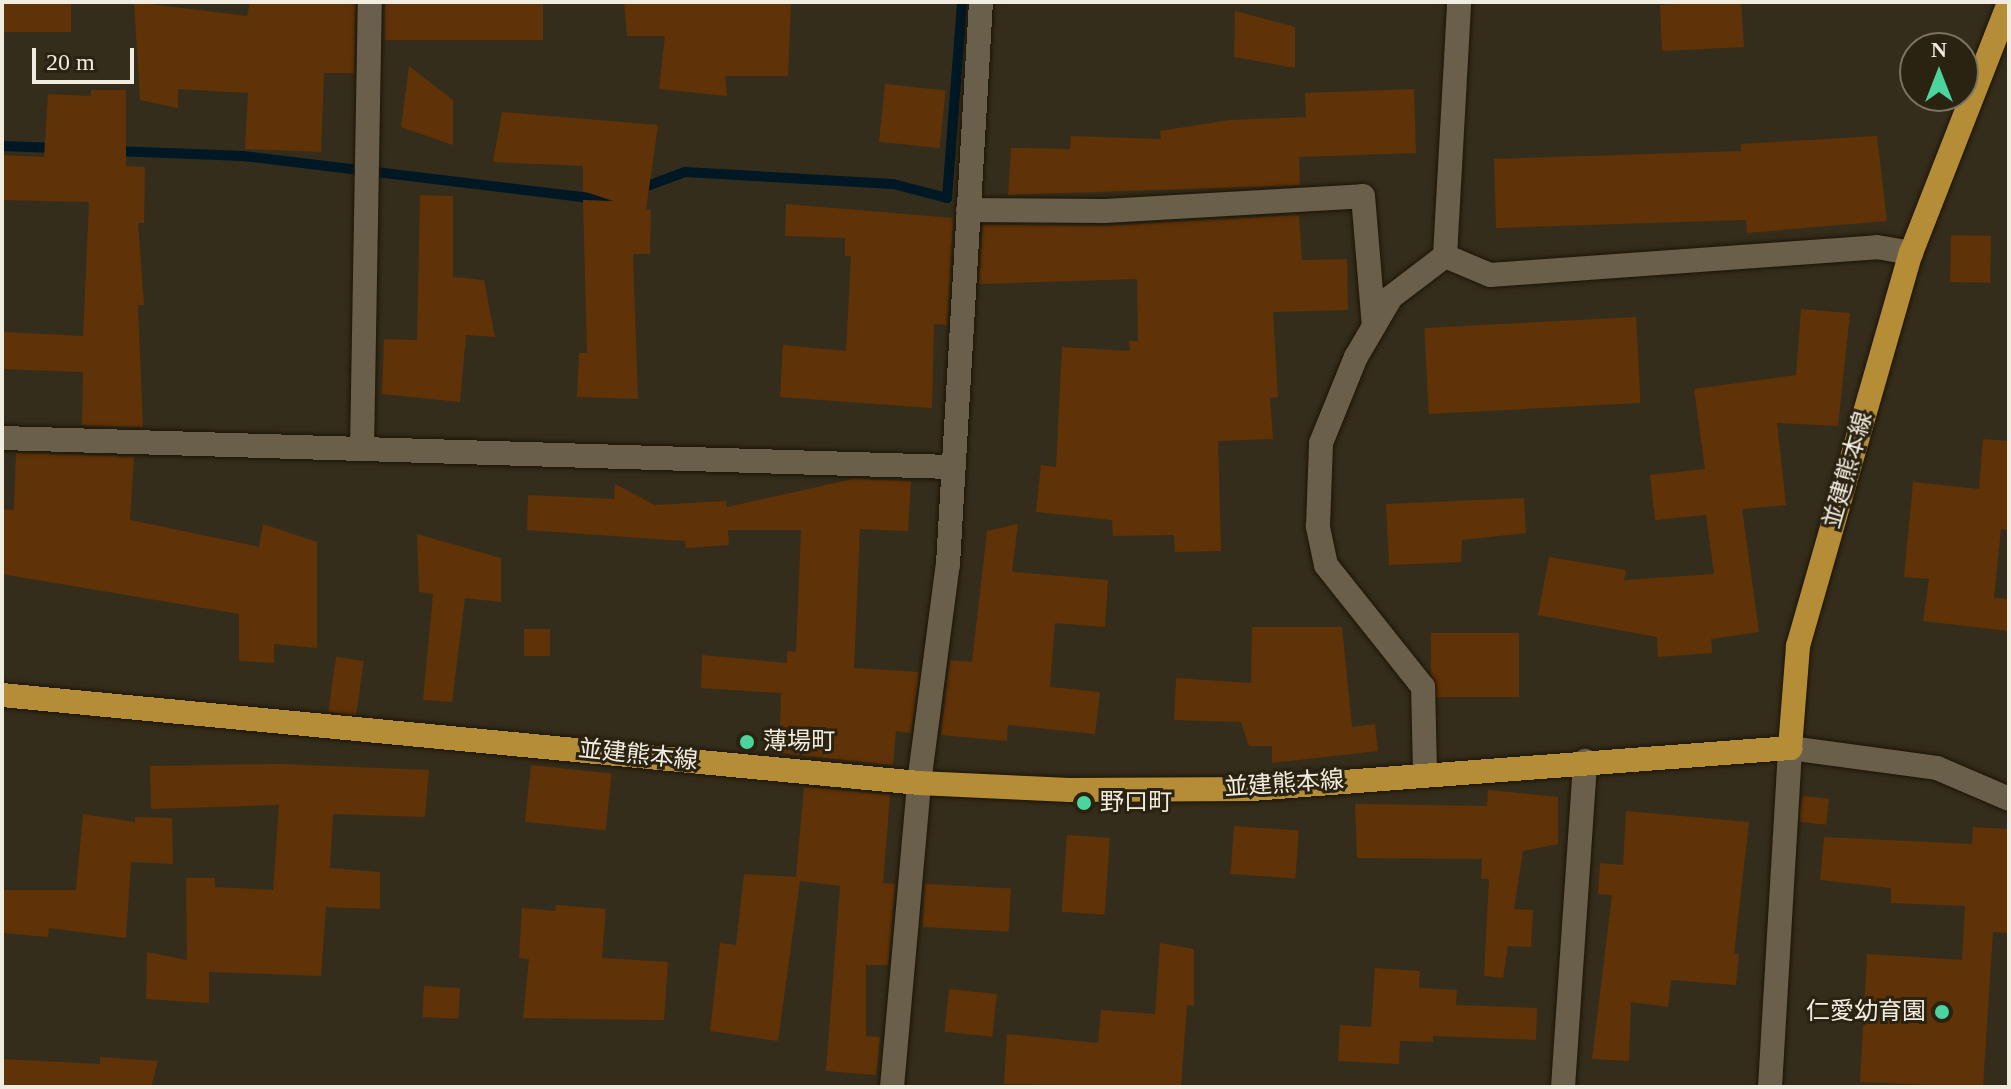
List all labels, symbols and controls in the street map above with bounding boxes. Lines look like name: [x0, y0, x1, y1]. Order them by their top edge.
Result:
scale bar: [36, 32, 138, 82]
north arrow: [1899, 32, 1979, 112]
text: N: [1931, 37, 1947, 62]
text: 20 m: [46, 49, 95, 75]
street label: 並建熊本線: [1818, 408, 1878, 532]
place label: 薄場町: [763, 728, 835, 756]
marker: 薄場町: [738, 733, 756, 751]
street label: 並建熊本線: [577, 734, 699, 776]
street label: 並建熊本線: [1223, 765, 1345, 803]
place label: 野口町: [1100, 789, 1172, 817]
marker: 野口町: [1075, 794, 1093, 812]
place label: 仁愛幼育園: [1806, 998, 1926, 1026]
marker: 仁愛幼育園: [1933, 1003, 1951, 1021]

